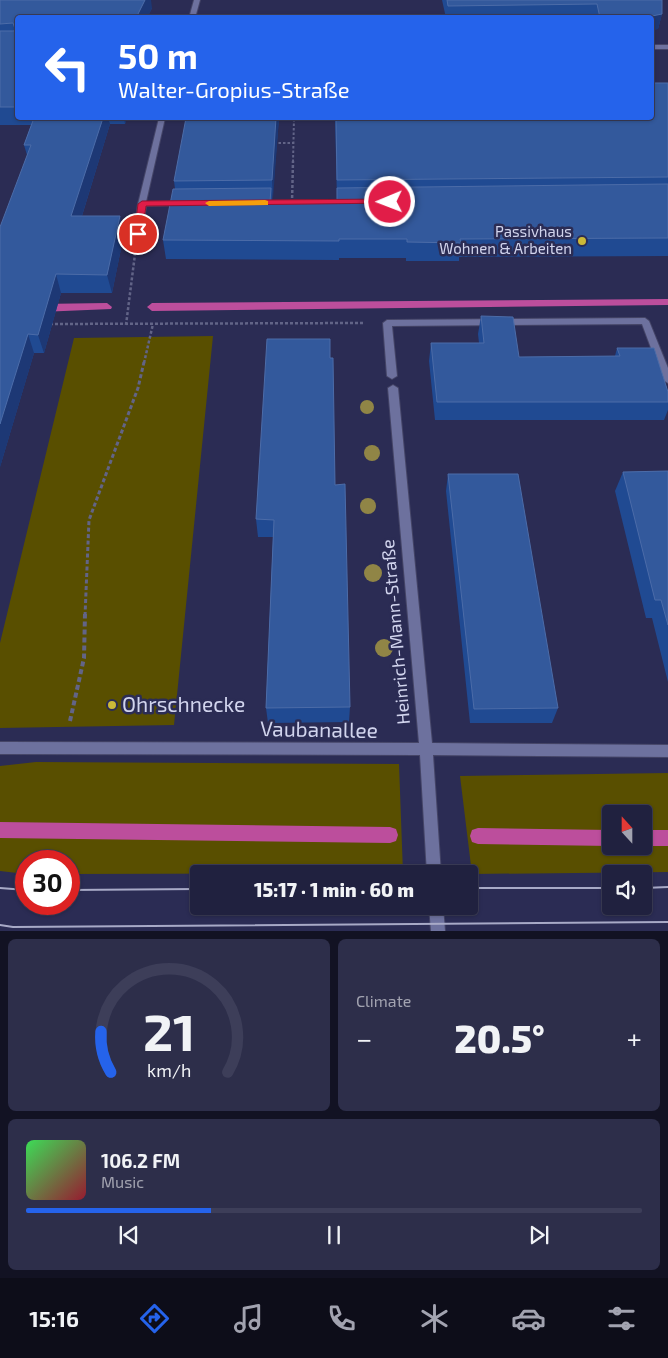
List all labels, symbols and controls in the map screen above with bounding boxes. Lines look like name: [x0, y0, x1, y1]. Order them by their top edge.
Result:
text: 50 m: [118, 34, 198, 76]
icon: left: [35, 35, 100, 100]
text: Walter-Gropius-Straße: [118, 76, 350, 102]
position arrow: [363, 175, 415, 227]
pin: [117, 213, 159, 255]
icon: arrive: [124, 220, 152, 248]
place label: Passivhaus Wohnen & Arbeiten: [439, 222, 572, 257]
marker: Passivhaus Wohnen & Arbeiten: [576, 235, 588, 247]
street label: Heinrich-Mann-Straße: [376, 539, 414, 726]
place label: Ohrschnecke: [122, 691, 245, 716]
marker: Ohrschnecke: [106, 699, 118, 711]
street label: Vaubanallee: [260, 715, 378, 742]
north arrow: [602, 805, 652, 855]
map controls: [602, 805, 652, 915]
speed limit sign: 30: [15, 850, 80, 915]
button: sound: [602, 865, 652, 915]
text: 15:17 · 1 min · 60 m: [254, 878, 414, 901]
text: Climate: [356, 991, 411, 1010]
text: 21: [143, 999, 195, 1061]
text: 20.5°: [454, 1015, 545, 1061]
text: −: [356, 1021, 372, 1055]
text: +: [627, 1021, 642, 1055]
text: km/h: [147, 1059, 191, 1081]
text: 106.2 FM: [101, 1149, 180, 1172]
text: Music: [101, 1172, 144, 1191]
icon: previous: [115, 1221, 143, 1249]
icon: pause: [320, 1221, 348, 1249]
icon: next: [525, 1221, 553, 1249]
icon: directions: [137, 1301, 172, 1336]
icon: music: [231, 1301, 266, 1336]
icon: phone: [324, 1301, 359, 1336]
icon: climate: [417, 1301, 452, 1336]
icon: car: [511, 1301, 546, 1336]
icon: filters: [604, 1301, 639, 1336]
text: 15:16: [29, 1305, 79, 1331]

